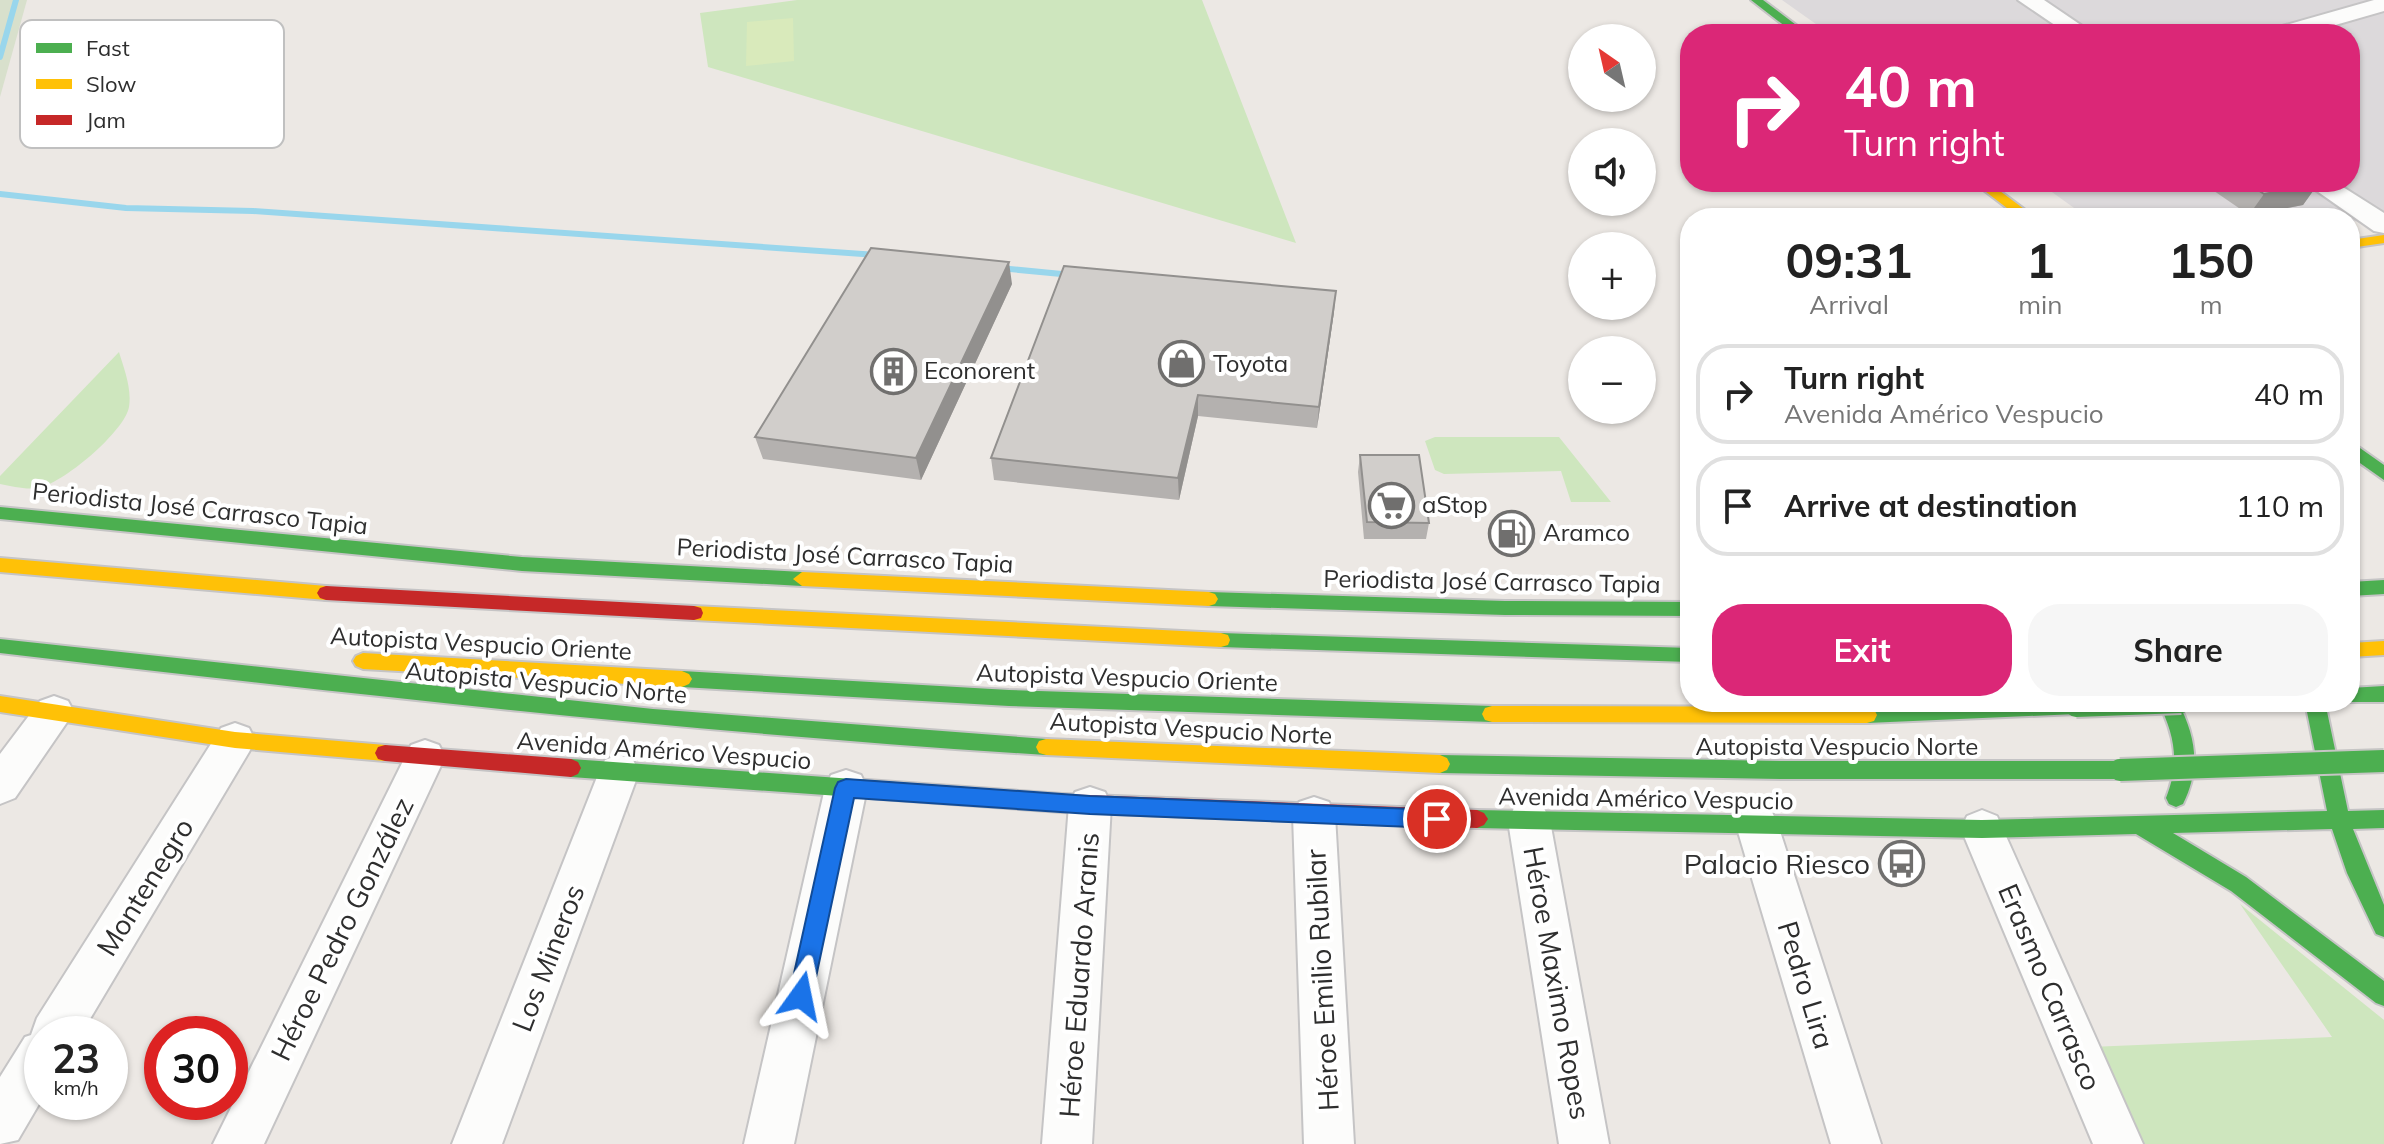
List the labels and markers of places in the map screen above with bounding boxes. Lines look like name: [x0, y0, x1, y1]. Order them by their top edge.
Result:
shop icon: Toyota: [1158, 340, 1206, 388]
building icon: Econorent: [869, 347, 917, 395]
place label: Toyota: [1213, 348, 1288, 378]
place label: Econorent: [924, 355, 1035, 385]
supermarket icon: aStop: [1367, 481, 1415, 529]
place label: aStop: [1422, 489, 1488, 519]
fuel station icon: Aramco: [1488, 509, 1536, 557]
place label: Aramco: [1543, 517, 1630, 547]
pin: [1403, 785, 1471, 853]
bus stop icon: Palacio Riesco: [1877, 840, 1925, 888]
place label: Palacio Riesco: [1684, 846, 1870, 881]

